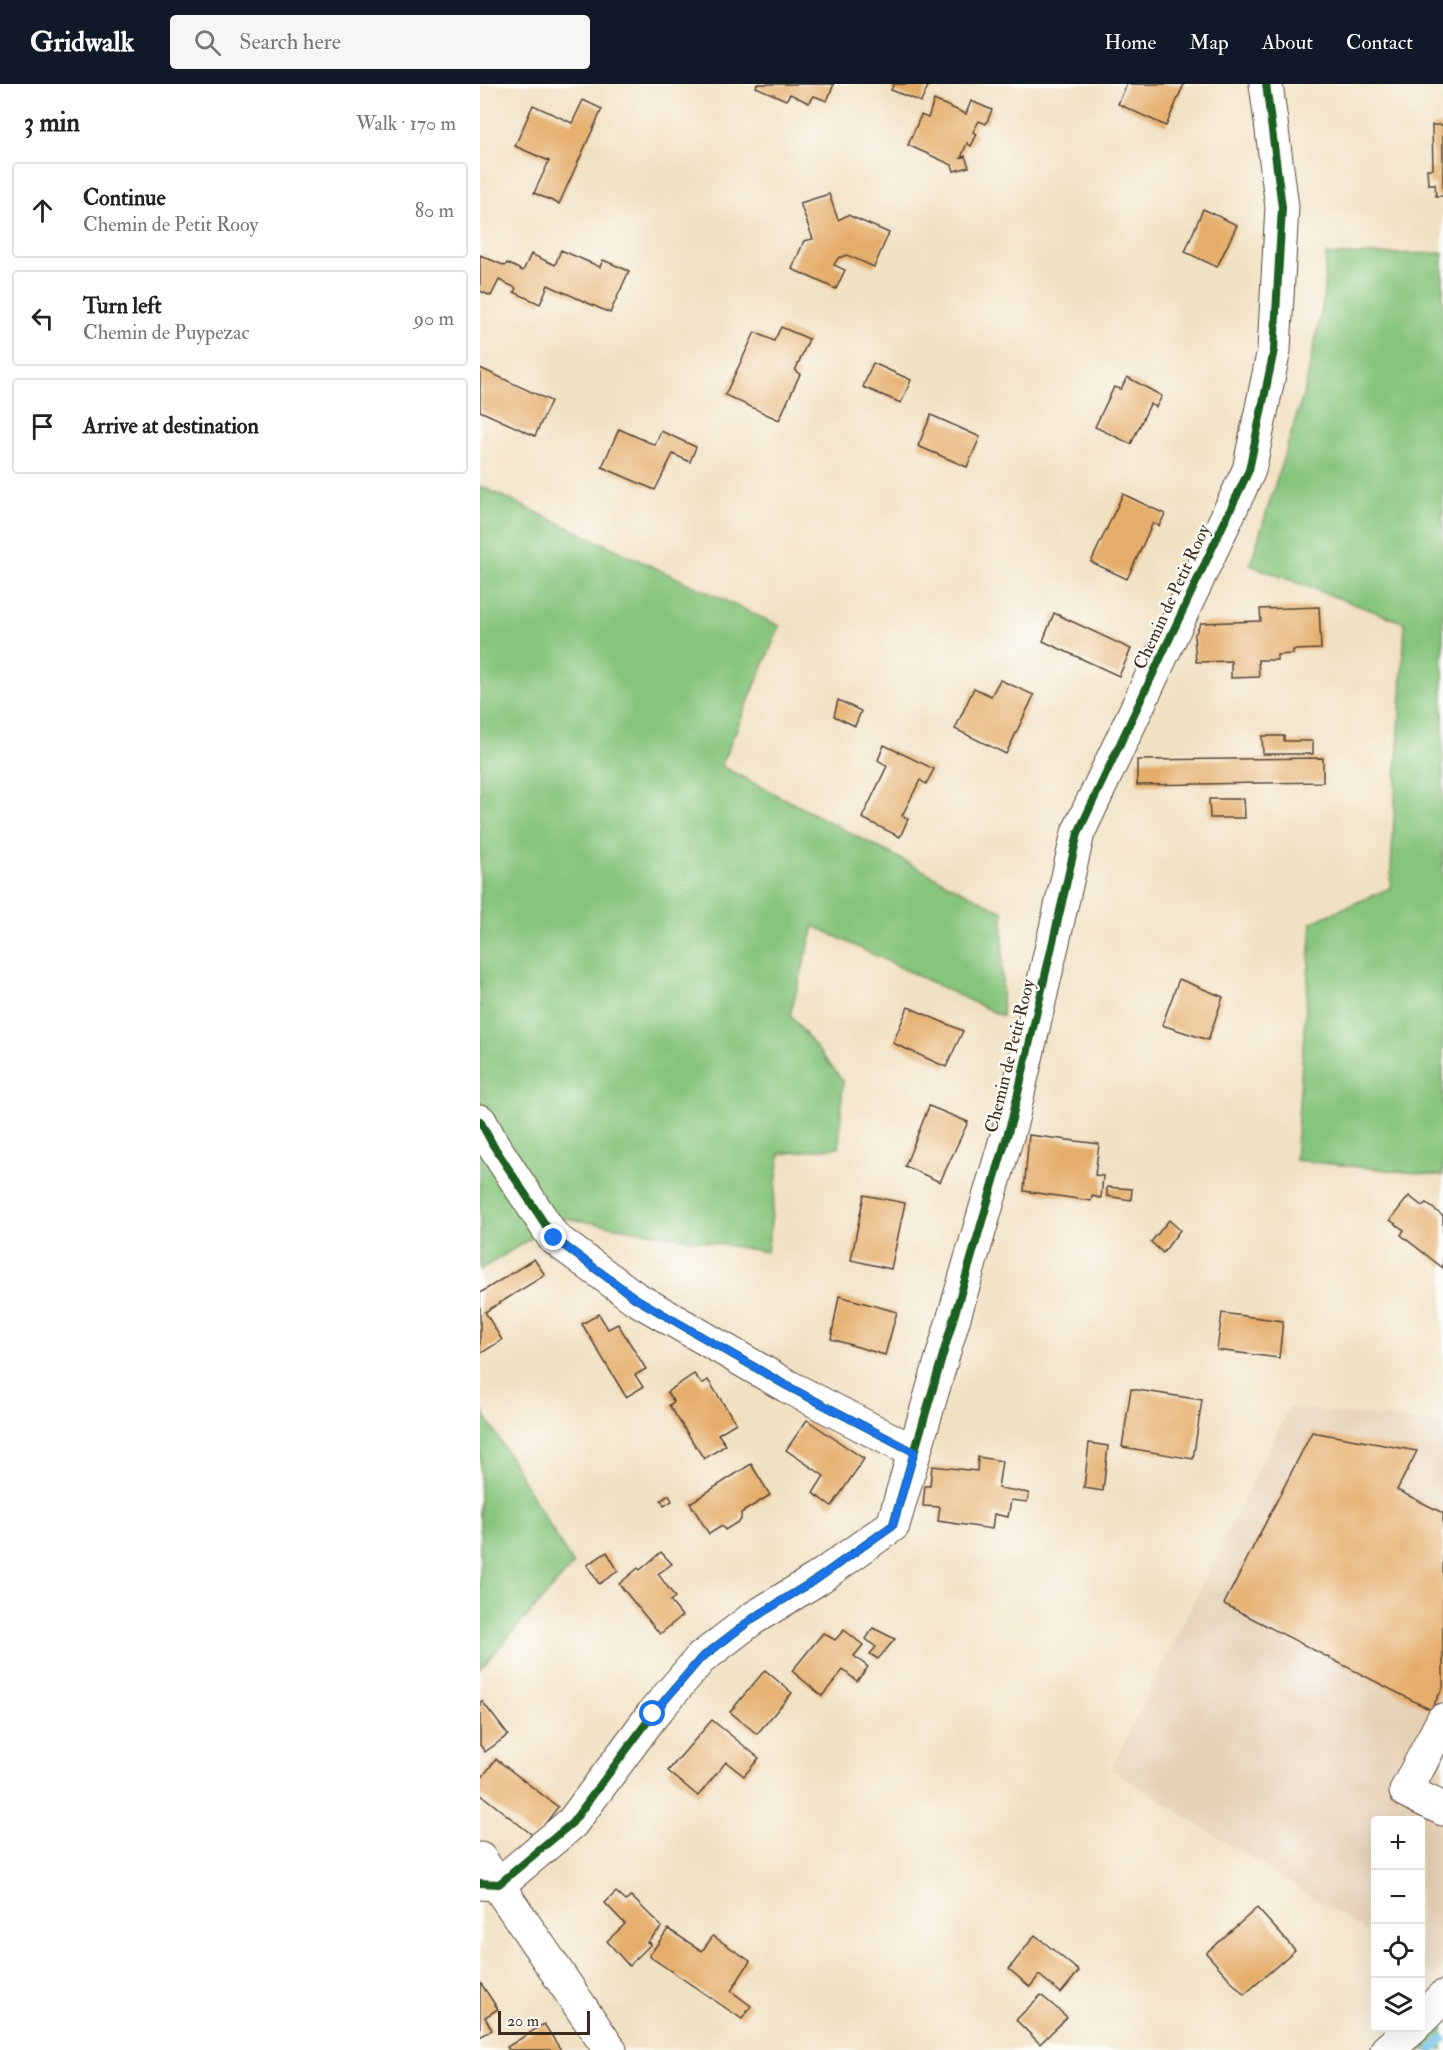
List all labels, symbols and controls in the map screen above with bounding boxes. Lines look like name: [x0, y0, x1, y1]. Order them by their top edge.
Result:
search box: [170, 15, 590, 69]
text: Gridwalk: [30, 25, 134, 60]
icon: search: [191, 26, 224, 59]
text: Search here: [239, 28, 341, 56]
text: Home: [1104, 29, 1156, 56]
text: Map: [1189, 29, 1229, 56]
text: About: [1262, 29, 1313, 56]
text: Contact: [1346, 29, 1413, 56]
text: 3 min: [24, 107, 80, 139]
text: Walk · 170 m: [356, 111, 456, 136]
text: Continue: [83, 184, 166, 212]
icon: ahead: [26, 194, 59, 227]
text: 80 m: [415, 198, 454, 223]
text: Chemin de Petit Rooy: [83, 212, 258, 237]
text: Turn left: [83, 292, 162, 320]
icon: left: [26, 302, 59, 335]
text: 90 m: [414, 306, 454, 331]
text: Chemin de Puypezac: [83, 320, 250, 345]
icon: arrive: [26, 410, 59, 443]
text: Arrive at destination: [83, 412, 259, 440]
street label: Chemin de Petit Rooy: [1128, 520, 1216, 673]
street label: Chemin de Petit Rooy: [980, 976, 1040, 1135]
route end: [540, 1224, 566, 1250]
route start: [639, 1700, 665, 1726]
map controls: [1371, 1816, 1425, 2032]
button: +: [1371, 1816, 1425, 1870]
button: −: [1371, 1870, 1425, 1924]
button: locate: [1371, 1924, 1425, 1978]
button: layers: [1371, 1978, 1425, 2032]
scale bar: [498, 2008, 590, 2036]
text: 20 m: [507, 2011, 539, 2031]

